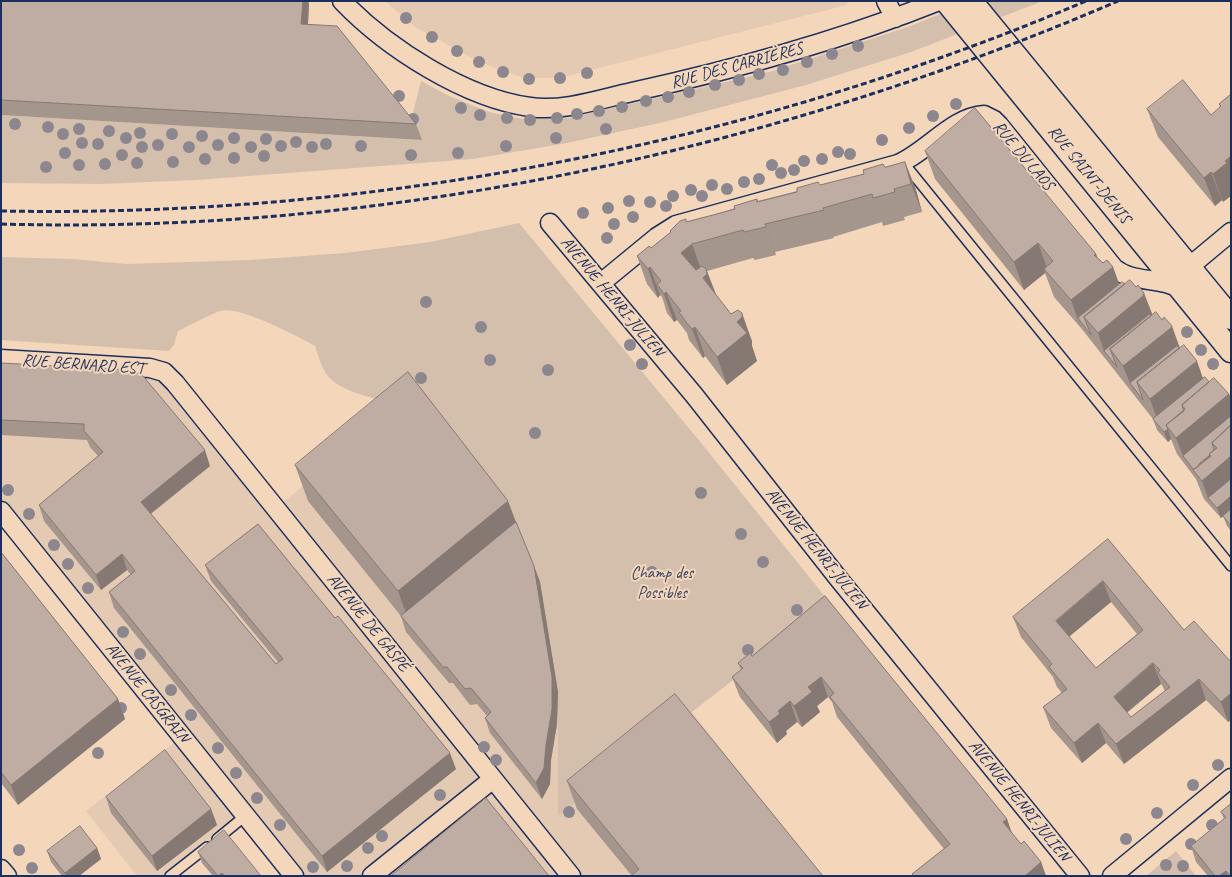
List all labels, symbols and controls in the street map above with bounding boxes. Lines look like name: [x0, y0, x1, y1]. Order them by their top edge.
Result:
street label: RUE DES CARRIÈRES: [669, 39, 805, 93]
street label: RUE DU LAOS: [988, 117, 1058, 195]
street label: RUE SAINT-DENIS: [1043, 122, 1135, 228]
street label: AVENUE HENRI-JULIEN: [556, 233, 668, 361]
street label: RUE BERNARD EST: [21, 351, 145, 379]
street label: AVENUE HENRI-JULIEN: [761, 484, 871, 614]
park label: Champ des Possibles: [631, 564, 693, 604]
street label: AVENUE DE GASPÉ: [322, 570, 414, 676]
street label: AVENUE CASGRAIN: [101, 639, 193, 747]
street label: AVENUE HENRI-JULIEN: [964, 736, 1074, 866]

